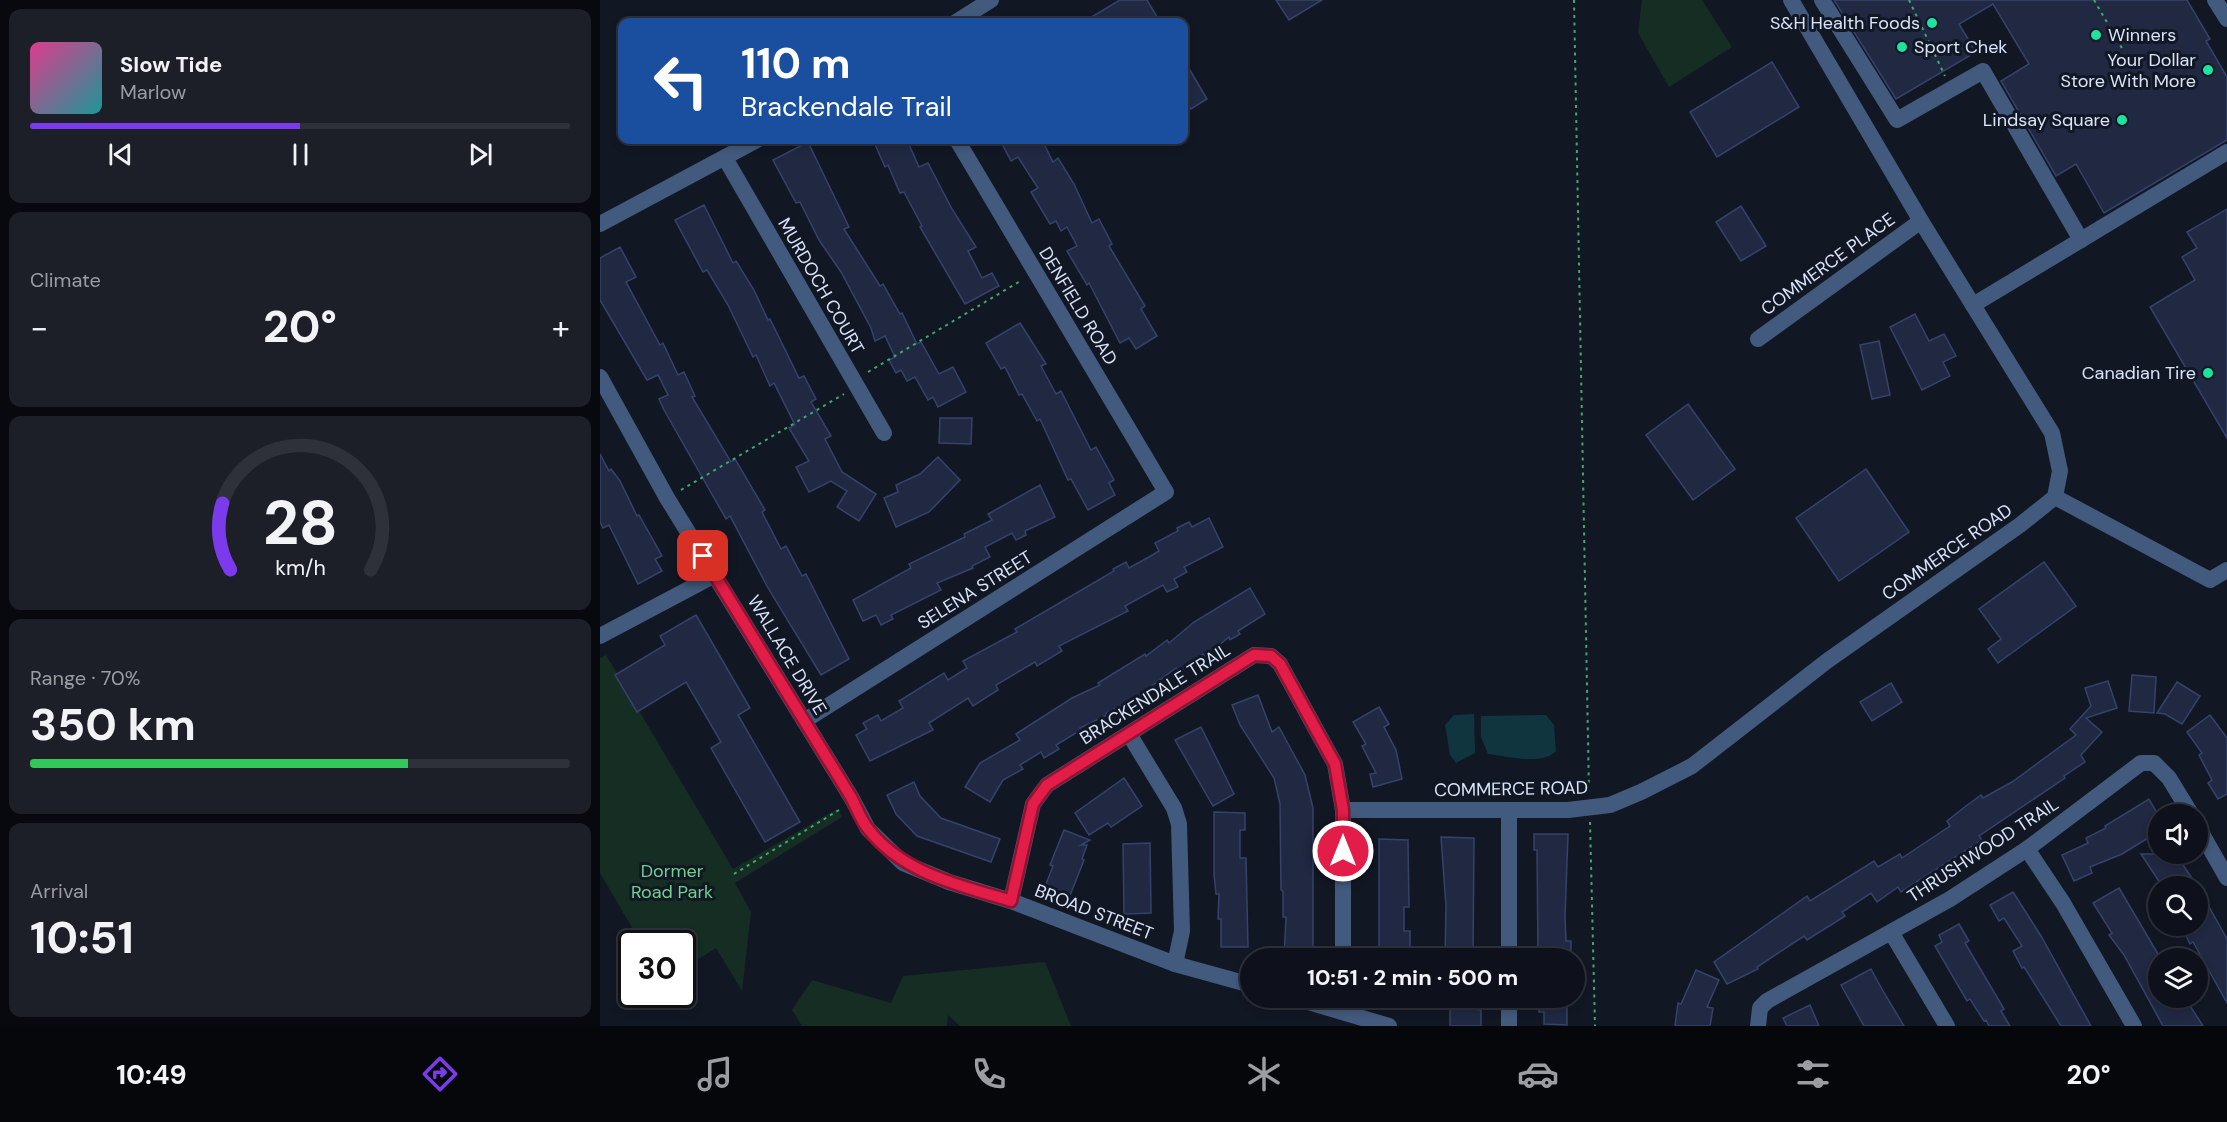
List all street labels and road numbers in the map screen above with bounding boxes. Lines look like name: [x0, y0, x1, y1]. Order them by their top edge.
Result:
street label: COMMERCE PLACE: [1756, 207, 1900, 321]
street label: MURDOCH COURT: [772, 214, 870, 358]
street label: DENFIELD ROAD: [1033, 243, 1123, 369]
street label: COMMERCE ROAD: [1877, 498, 2017, 606]
street label: SELENA STREET: [913, 545, 1037, 635]
street label: WALLACE DRIVE: [742, 591, 832, 719]
street label: BRACKENDALE TRAIL: [1075, 638, 1235, 750]
street label: COMMERCE ROAD: [1434, 776, 1588, 802]
street label: THRUSHWOOD TRAIL: [1903, 792, 2063, 908]
street label: BROAD STREET: [1031, 878, 1157, 946]

